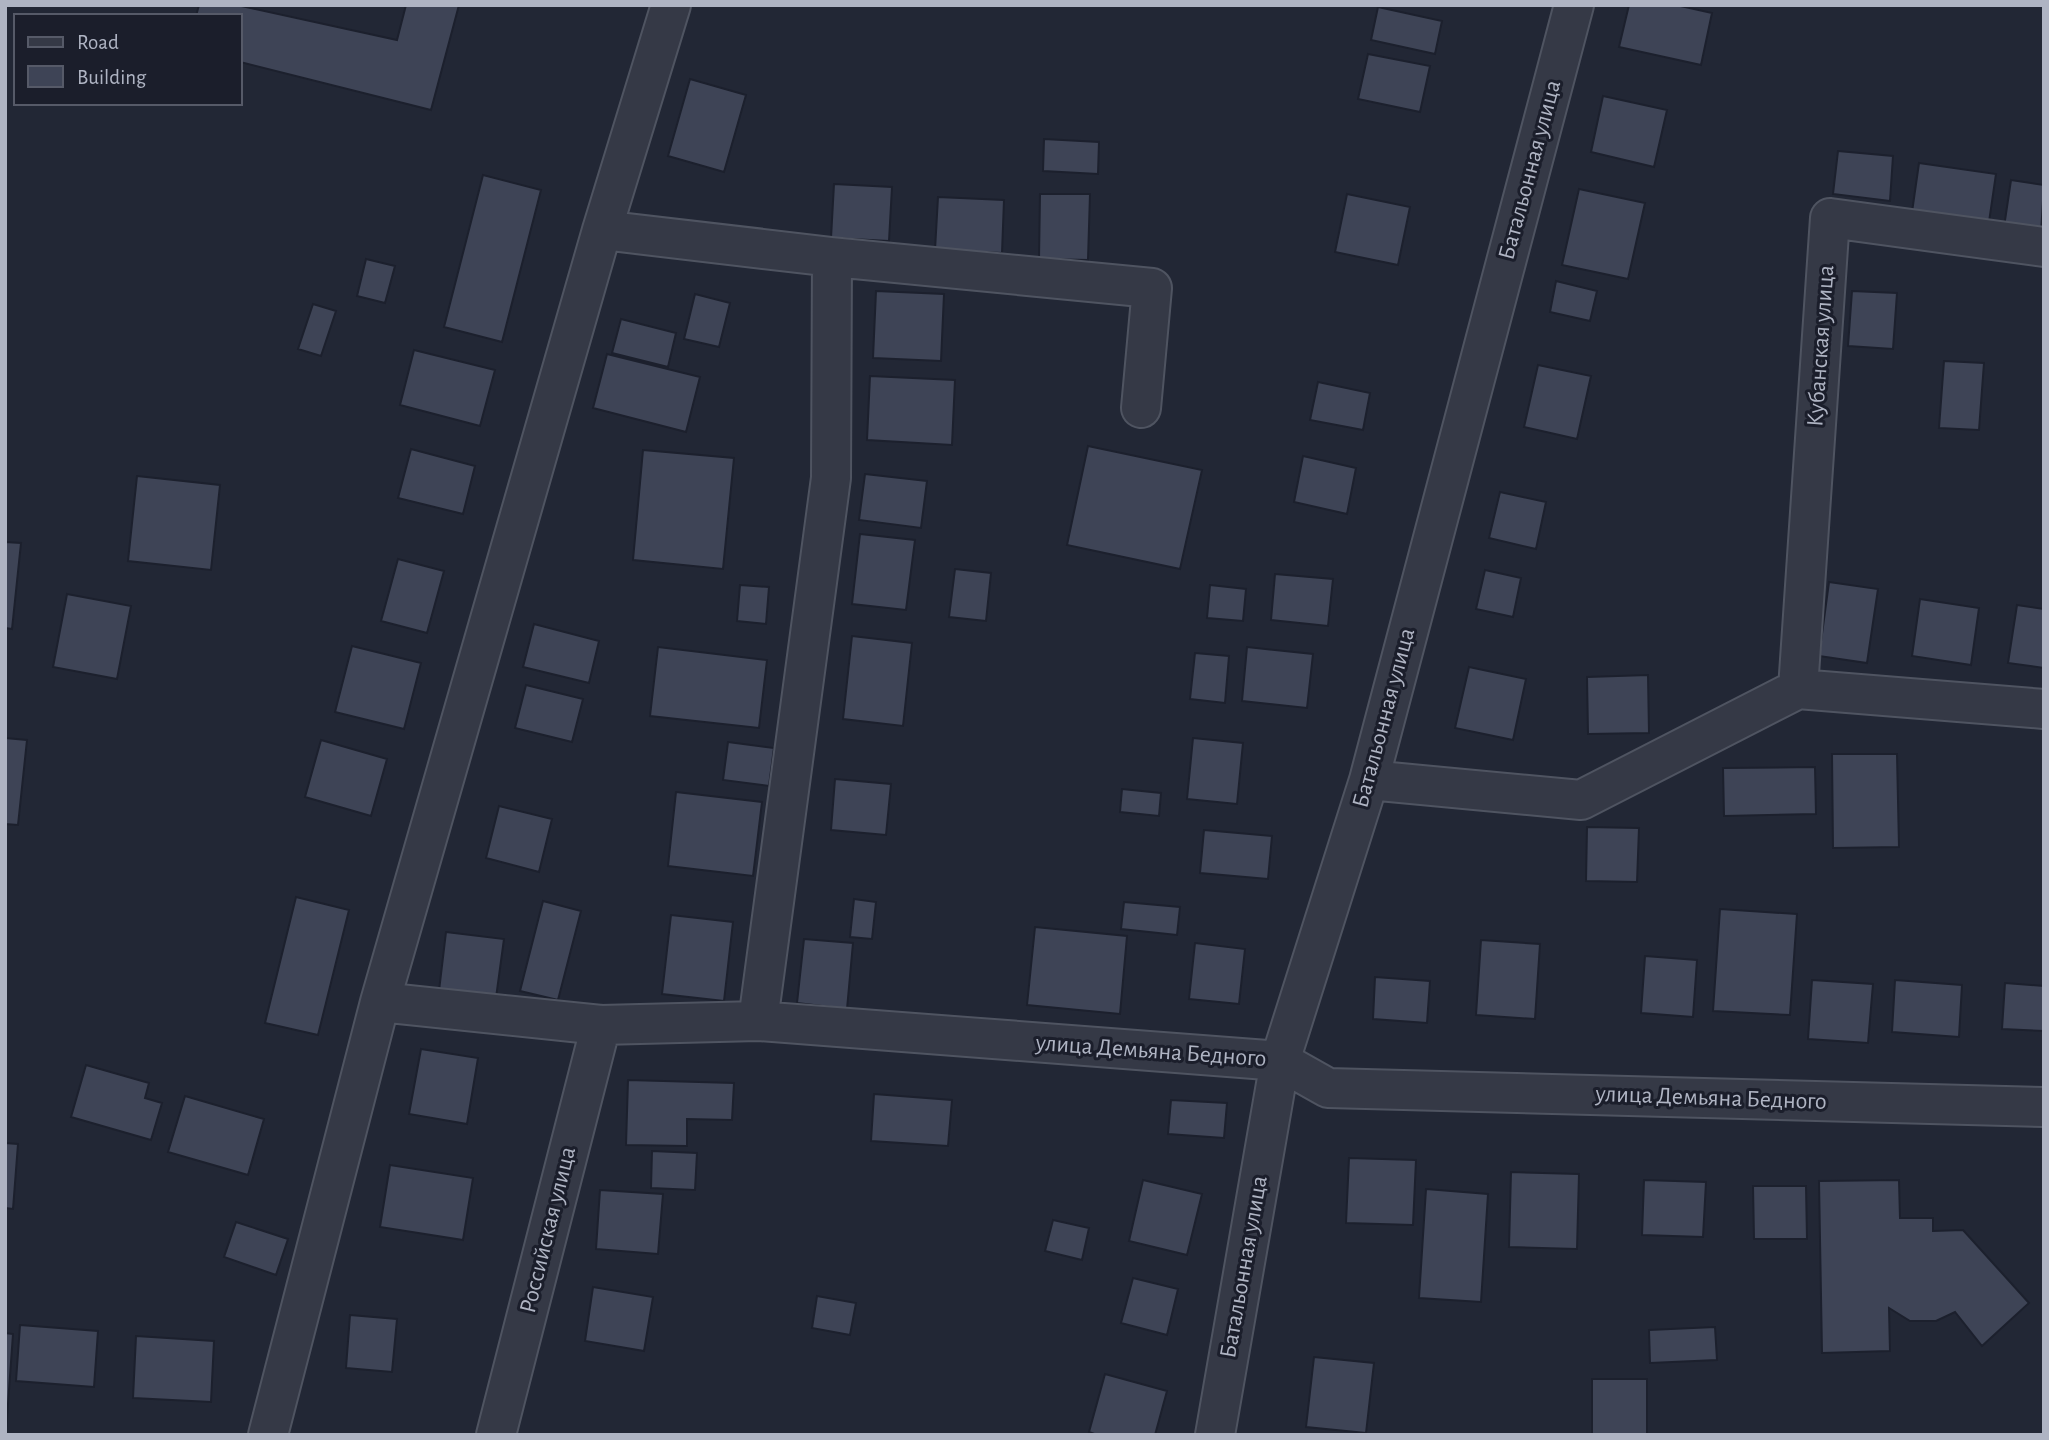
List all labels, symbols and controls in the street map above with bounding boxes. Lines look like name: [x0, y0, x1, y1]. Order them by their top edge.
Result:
legend: [14, 14, 242, 105]
text: Road: [77, 32, 119, 53]
text: Building: [77, 67, 147, 88]
street label: Батальонная улица: [1494, 78, 1566, 262]
street label: Кубанская улица: [1803, 264, 1839, 428]
street label: Батальонная улица: [1348, 626, 1420, 810]
street label: улица Демьяна Бедного: [1034, 1031, 1267, 1071]
street label: улица Демьяна Бедного: [1594, 1082, 1827, 1114]
street label: Российская улица: [516, 1144, 580, 1316]
street label: Батальонная улица: [1216, 1174, 1272, 1360]

